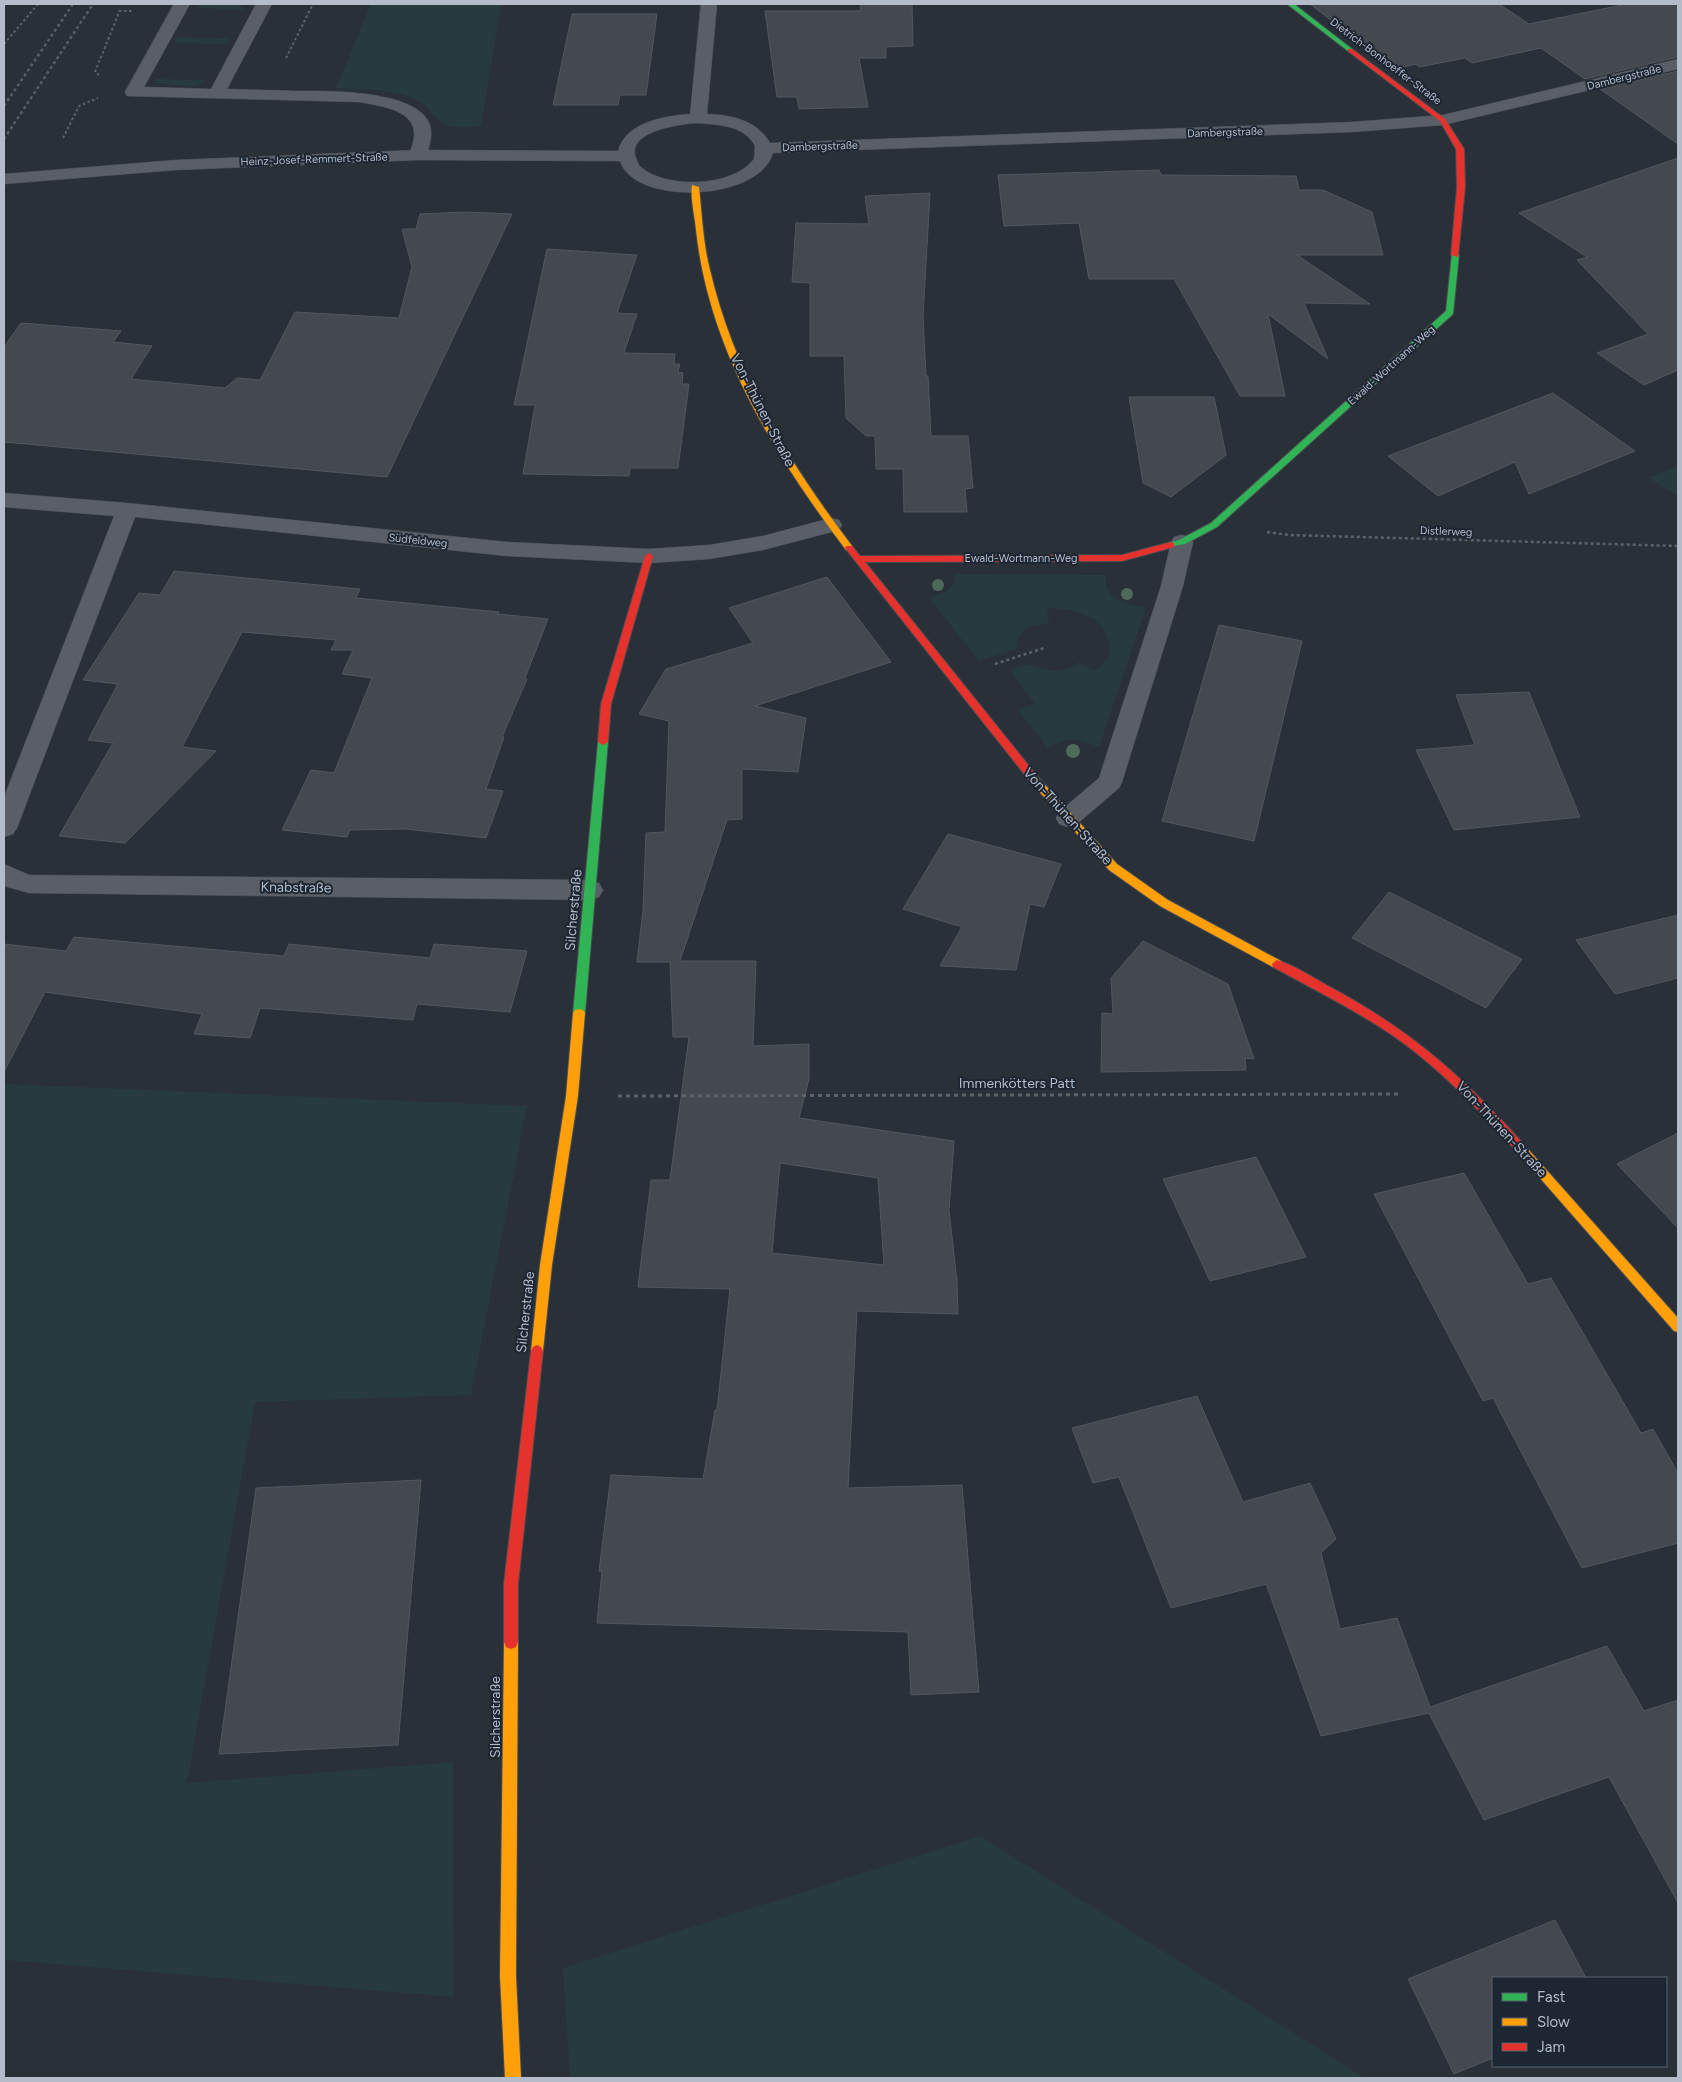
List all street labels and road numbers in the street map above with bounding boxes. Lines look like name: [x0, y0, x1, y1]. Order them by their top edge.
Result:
street label: Dietrich-Bonhoeffer-Straße: [1328, 15, 1444, 107]
street label: Dambergstraße: [1586, 62, 1663, 93]
street label: Dambergstraße: [1187, 125, 1263, 140]
street label: Dambergstraße: [782, 139, 858, 154]
street label: Heinz-Josef-Remmert-Straße: [240, 150, 388, 169]
street label: Ewald-Wortmann-Weg: [1345, 323, 1438, 408]
street label: Von-Thünen-Straße: [727, 351, 799, 470]
street label: Distlerweg: [1420, 524, 1472, 539]
street label: Südfeldweg: [388, 531, 448, 550]
street label: Ewald-Wortmann-Weg: [965, 552, 1077, 565]
street label: Von-Thünen-Straße: [1020, 764, 1116, 869]
street label: Silcherstraße: [561, 868, 586, 952]
street label: Knabstraße: [260, 878, 332, 897]
street label: Immenkötters Patt: [959, 1075, 1075, 1092]
street label: Von-Thünen-Straße: [1453, 1078, 1551, 1181]
street label: Silcherstraße: [513, 1270, 538, 1354]
street label: Silcherstraße: [487, 1676, 504, 1758]

